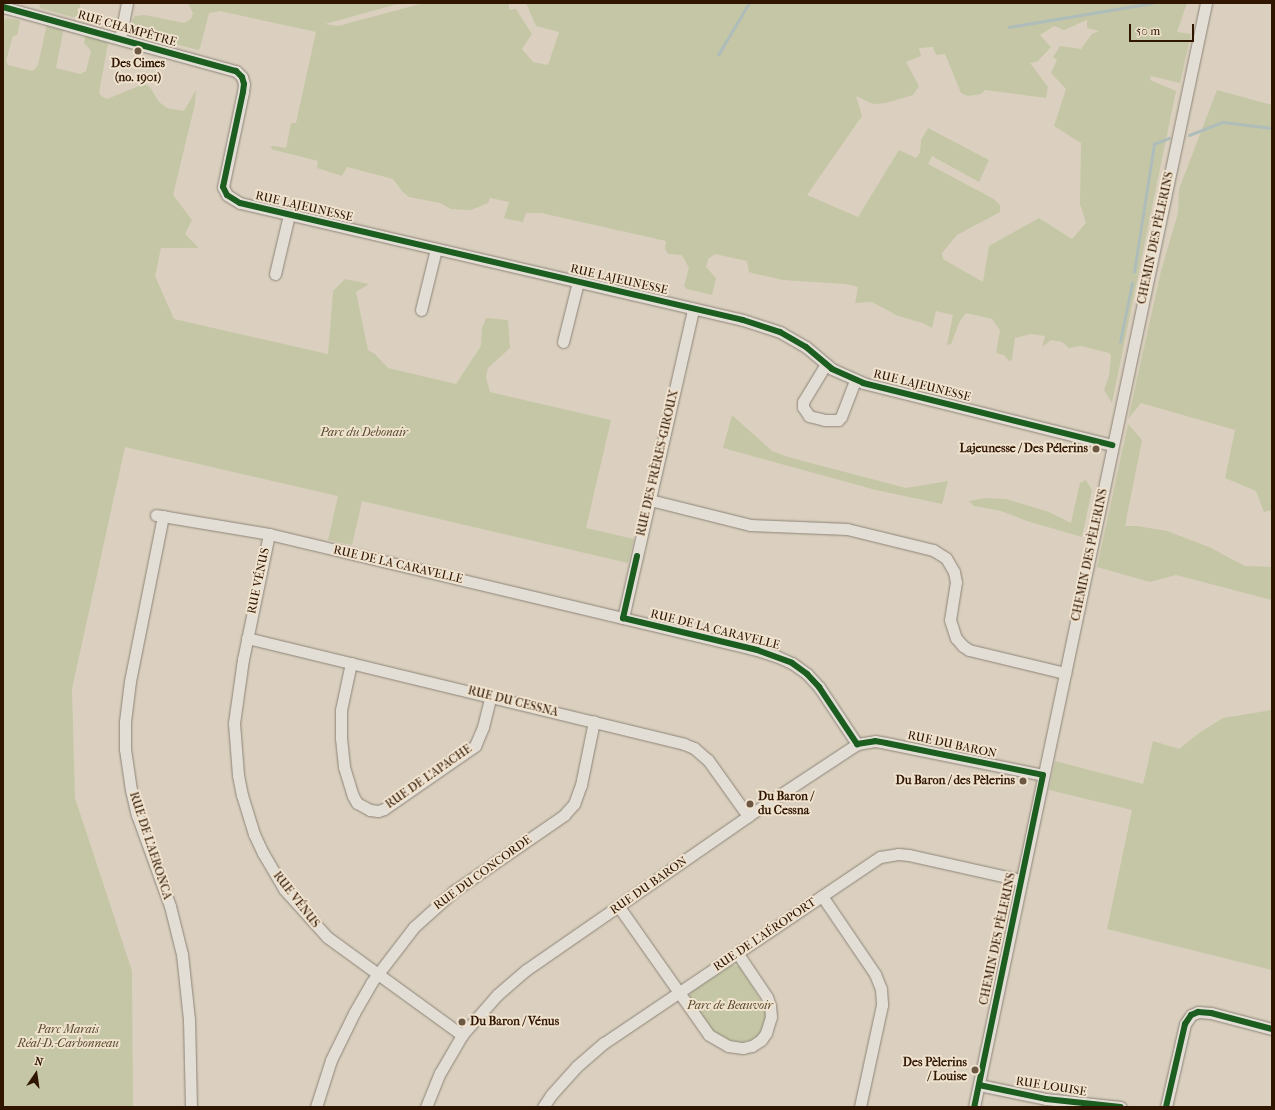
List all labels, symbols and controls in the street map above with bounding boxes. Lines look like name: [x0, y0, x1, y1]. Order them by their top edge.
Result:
street label: RUE CHAMPÊTRE: [76, 8, 178, 50]
scale bar: [1131, 16, 1196, 42]
text: 50 m: [1136, 24, 1160, 38]
marker: Des Cimes (no. 1901): [133, 46, 143, 56]
place label: Des Cimes (no. 1901): [111, 57, 165, 85]
street label: CHEMIN DES PÈLERINS: [1135, 170, 1177, 306]
street label: RUE LAJEUNESSE: [254, 189, 354, 225]
street label: RUE LAJEUNESSE: [569, 262, 669, 298]
street label: RUE LAJEUNESSE: [872, 367, 972, 405]
street label: RUE DES FRÈRES-GIROUX: [634, 388, 682, 538]
park label: Parc du Debonair: [320, 426, 408, 440]
place label: Lajeunesse / Des Pélerins: [960, 442, 1088, 456]
marker: Lajeunesse / Des Pélerins: [1091, 444, 1101, 454]
street label: CHEMIN DES PÈLERINS: [1069, 487, 1111, 623]
street label: RUE DE LA CARAVELLE: [332, 543, 464, 587]
street label: RUE VÉNUS: [245, 547, 273, 615]
street label: RUE DE LA CARAVELLE: [649, 607, 781, 653]
street label: RUE DU CESSNA: [466, 684, 560, 720]
street label: RUE DU BARON: [906, 729, 998, 761]
street label: RUE DE L'APACHE: [383, 742, 475, 812]
place label: Du Baron / des Pèlerins: [896, 774, 1015, 788]
marker: Du Baron / des Pèlerins: [1018, 776, 1028, 786]
street label: RUE DE L'AERONCA: [126, 790, 174, 902]
place label: Du Baron / du Cessna: [758, 790, 813, 818]
marker: Du Baron / du Cessna: [745, 799, 755, 809]
street label: RUE DU CONCORDE: [431, 833, 535, 913]
street label: RUE DU BARON: [608, 854, 690, 918]
street label: RUE VÉNUS: [270, 869, 322, 931]
street label: CHEMIN DES PÈLERINS: [977, 871, 1019, 1007]
street label: RUE DE L'AÉROPORT: [711, 895, 819, 975]
park label: Parc de Beauvoir: [687, 999, 773, 1013]
place label: Du Baron / Vénus: [470, 1015, 559, 1029]
marker: Du Baron / Vénus: [457, 1017, 467, 1027]
park label: Parc Marais Réal-D.-Carbonneau: [17, 1023, 119, 1051]
north arrow: [16, 1054, 56, 1094]
text: N: [33, 1055, 44, 1069]
place label: Des Pèlerins / Louise: [903, 1056, 967, 1084]
marker: Des Pèlerins / Louise: [970, 1065, 980, 1075]
street label: RUE LOUISE: [1015, 1074, 1087, 1100]

